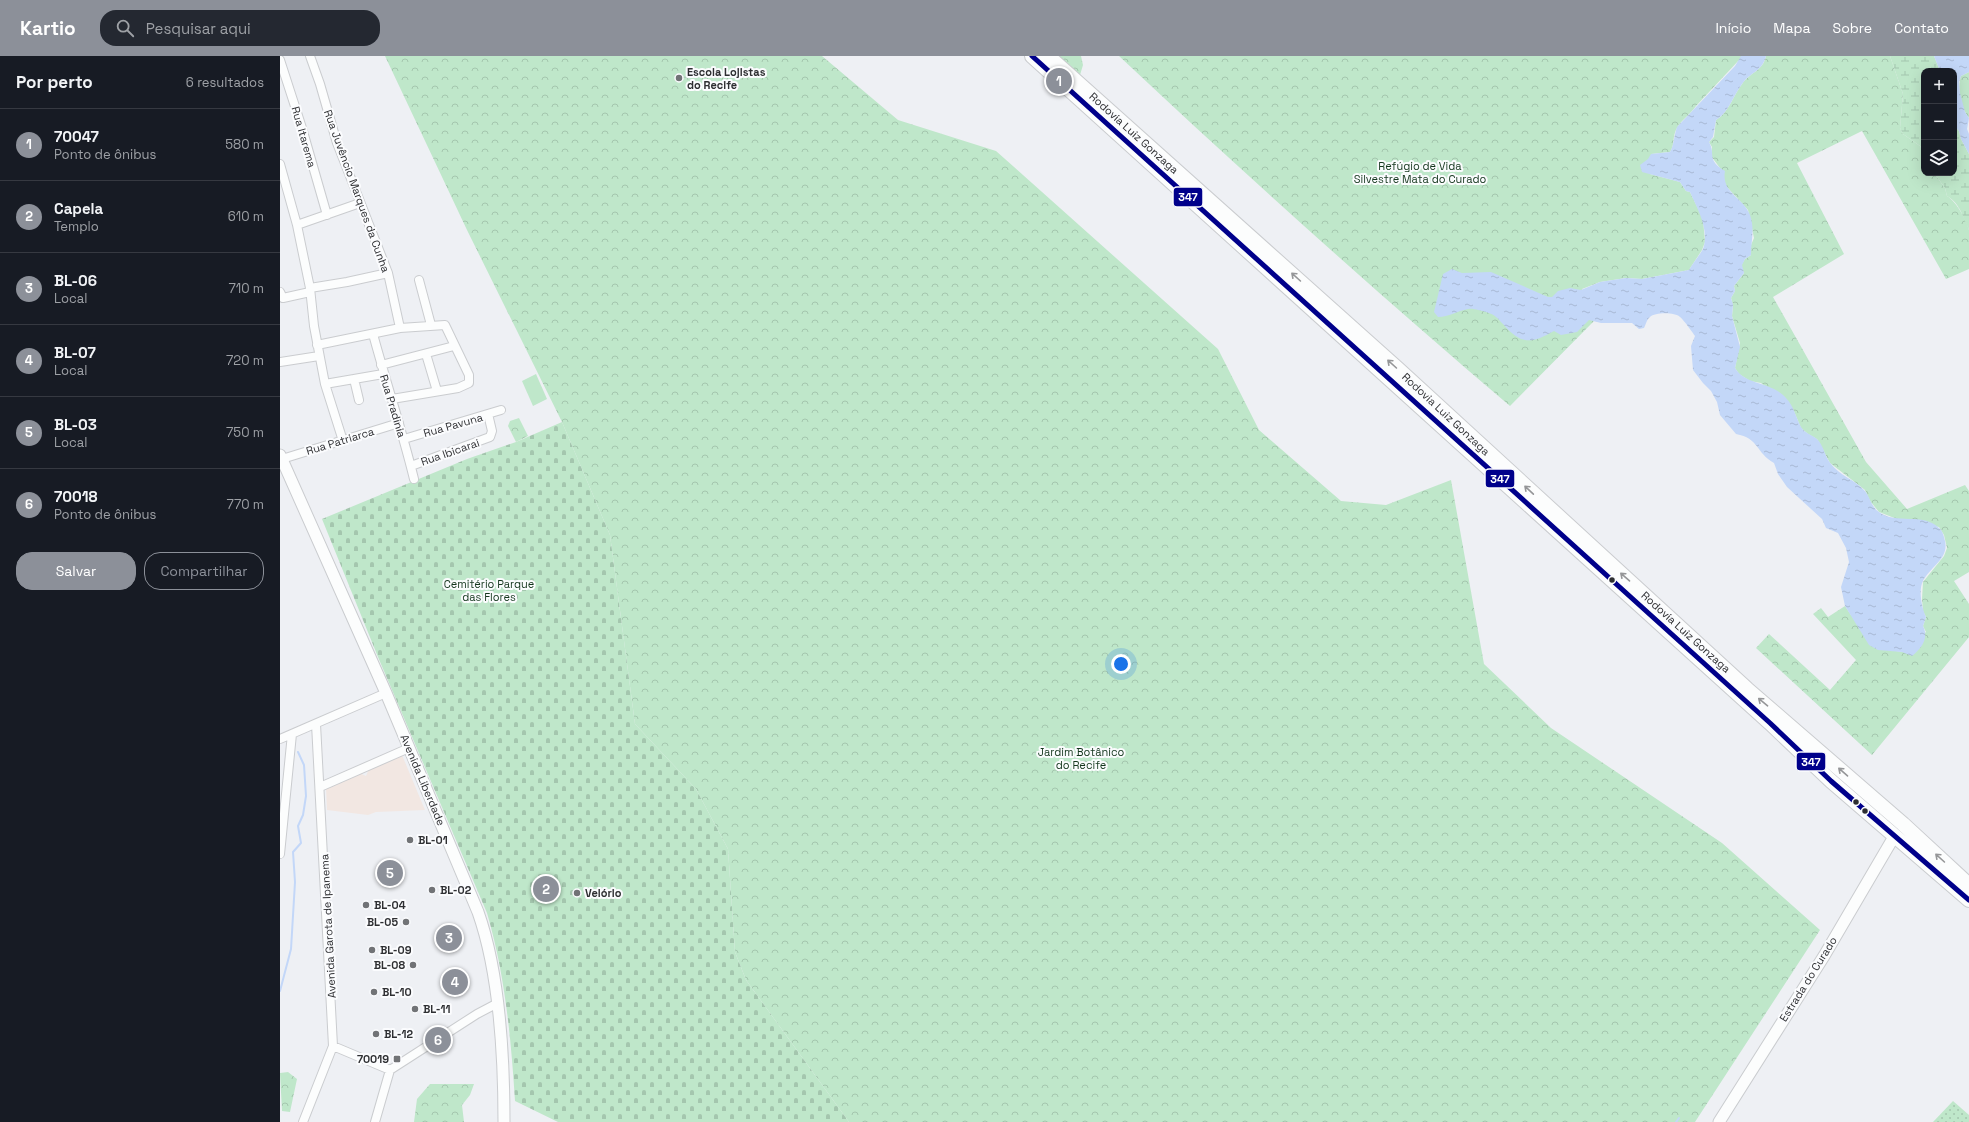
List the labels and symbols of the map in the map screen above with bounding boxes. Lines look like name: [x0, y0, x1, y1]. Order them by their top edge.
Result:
place label: Escola Lojistas do Recife: [687, 65, 766, 92]
pin: 1: [1046, 66, 1072, 96]
marker: Escola Lojistas do Recife: [674, 73, 684, 83]
street label: Rodovia Luiz Gonzaga: [1087, 89, 1182, 177]
street label: Rua Itarema: [289, 105, 320, 170]
street label: Rua Juvêncio Marques da Cunha: [321, 108, 393, 275]
park label: Refúgio de Vida Silvestre Mata do Curado: [1354, 159, 1486, 186]
line badge: 347: [1173, 187, 1203, 207]
text: 347: [1178, 190, 1198, 204]
one-way arrow: [1290, 273, 1301, 282]
one-way arrow: [1388, 360, 1398, 369]
street label: Rodovia Luiz Gonzaga: [1399, 370, 1493, 459]
street label: Rua Pradinia: [377, 373, 409, 440]
street label: Rua Pavuna: [422, 410, 485, 440]
street label: Rua Patriarca: [304, 424, 376, 458]
street label: Rua Ibicarai: [419, 435, 481, 469]
line badge: 347: [1485, 469, 1515, 488]
text: 347: [1490, 472, 1510, 486]
one-way arrow: [1524, 486, 1534, 495]
one-way arrow: [1620, 573, 1630, 582]
unlabelled marker: [1607, 575, 1617, 585]
park label: Cemitério Parque das Flores: [444, 577, 534, 604]
street label: Rodovia Luiz Gonzaga: [1639, 588, 1734, 676]
your location: [1111, 654, 1131, 674]
one-way arrow: [1757, 697, 1768, 706]
street label: Avenida Liberdade: [397, 732, 449, 828]
park label: Jardim Botânico do Recife: [1038, 745, 1125, 772]
line badge: 347: [1796, 752, 1826, 771]
text: 347: [1801, 755, 1821, 769]
one-way arrow: [1838, 767, 1848, 776]
unlabelled marker: [1851, 797, 1861, 807]
unlabelled marker: [1860, 806, 1870, 816]
place label: BL-01: [418, 833, 448, 847]
marker: BL-01: [405, 835, 415, 845]
street label: Avenida Garota de Ipanema: [317, 853, 339, 999]
one-way arrow: [1935, 854, 1945, 863]
pin: 5: [377, 858, 403, 888]
pin: 2: [533, 874, 559, 904]
place label: BL-02: [440, 883, 472, 897]
marker: BL-02: [427, 885, 437, 895]
place label: Velório: [585, 886, 622, 900]
marker: Velório: [572, 888, 582, 898]
place label: BL-04: [374, 898, 406, 912]
marker: BL-04: [361, 900, 371, 910]
place label: BL-05: [367, 915, 398, 929]
marker: BL-05: [401, 917, 411, 927]
pin: 3: [436, 923, 462, 953]
street label: Estrada do Curado: [1776, 934, 1840, 1024]
place label: BL-09: [380, 943, 412, 957]
marker: BL-09: [367, 945, 377, 955]
place label: BL-08: [374, 958, 405, 972]
marker: BL-08: [408, 960, 418, 970]
pin: 4: [442, 967, 468, 997]
place label: BL-10: [382, 985, 412, 999]
marker: BL-10: [369, 987, 379, 997]
place label: BL-11: [423, 1002, 451, 1016]
marker: BL-11: [410, 1004, 420, 1014]
pin: 6: [425, 1025, 451, 1055]
place label: BL-12: [384, 1027, 414, 1041]
marker: BL-12: [371, 1029, 381, 1039]
place label: 70019: [357, 1052, 389, 1066]
marker: 70019: [392, 1054, 402, 1064]

